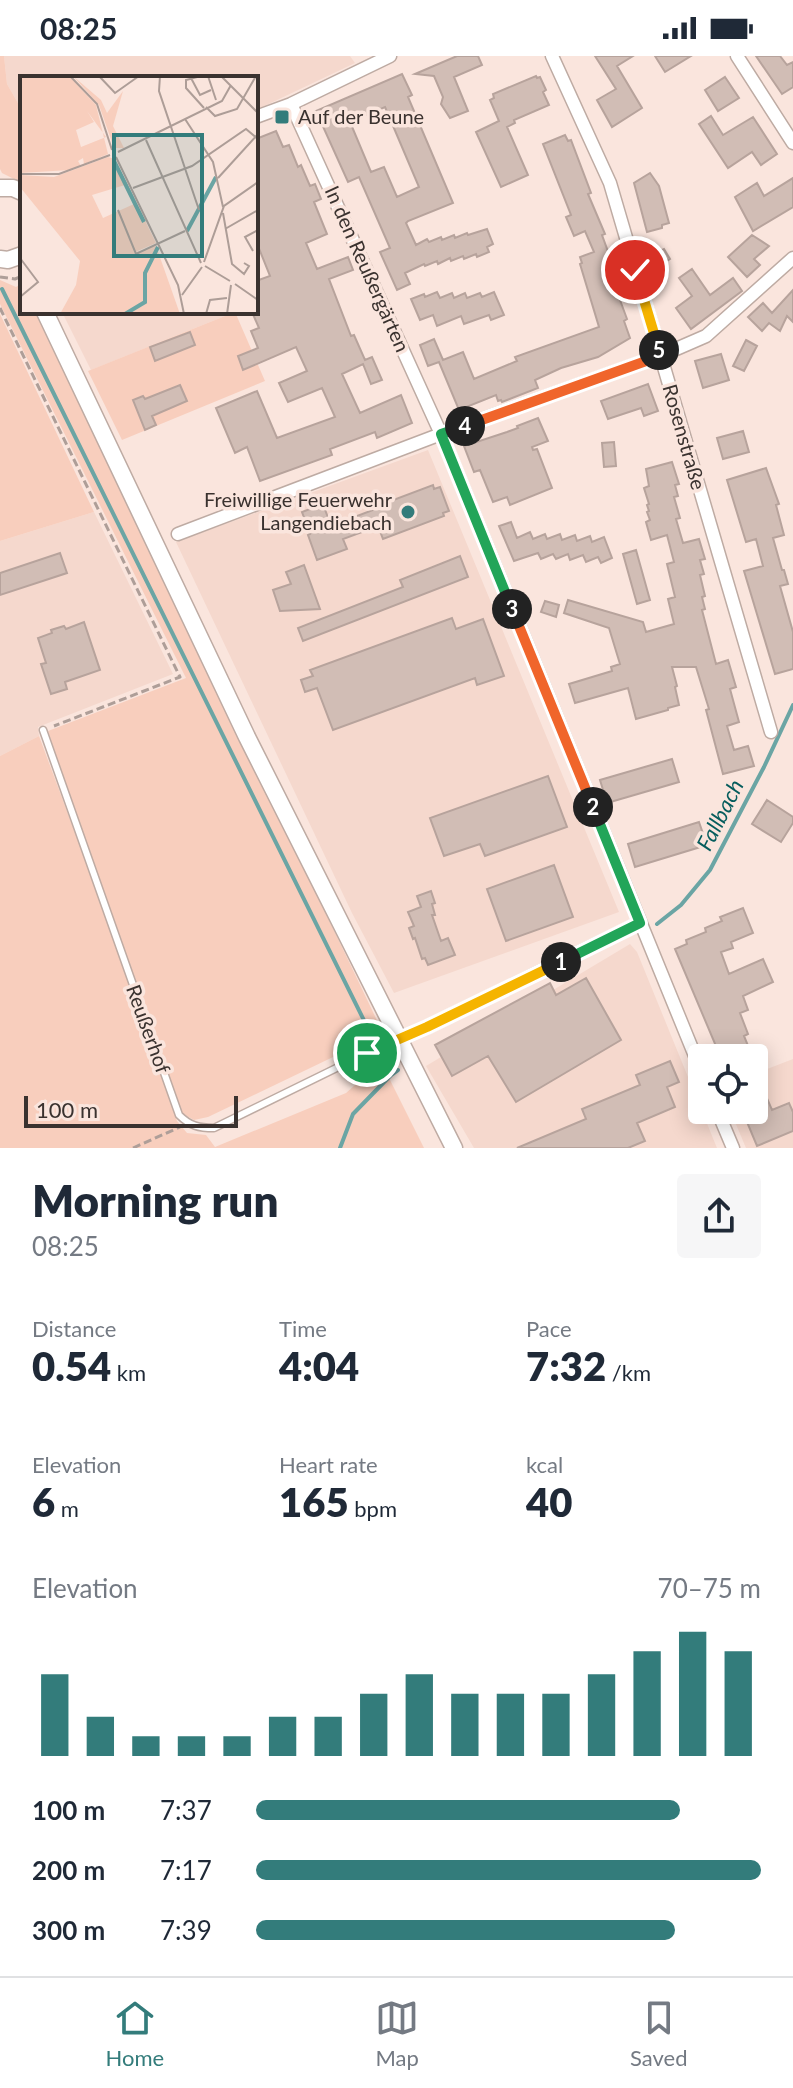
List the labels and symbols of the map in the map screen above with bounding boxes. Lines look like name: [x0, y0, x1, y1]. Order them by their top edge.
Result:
inset map: [20, 76, 258, 314]
place label: Auf der Beune: [298, 104, 424, 128]
marker: Auf der Beune: [273, 108, 291, 126]
street label: In den Reußergärten: [321, 182, 415, 355]
pin: [601, 236, 669, 304]
pin: 5: [639, 330, 679, 370]
street label: Rosenstraße: [658, 381, 711, 492]
pin: 4: [445, 406, 485, 446]
place label: Freiwillige Feuerwehr Langendiebach: [204, 487, 393, 534]
marker: Freiwillige Feuerwehr Langendiebach: [399, 503, 417, 521]
pin: 3: [492, 589, 532, 629]
water label: Fallbach: [690, 775, 749, 855]
pin: 2: [573, 787, 613, 827]
pin: 1: [541, 942, 581, 982]
street label: Reußerhof: [122, 981, 176, 1076]
pin: [333, 1019, 401, 1087]
scale bar: [24, 1092, 238, 1128]

